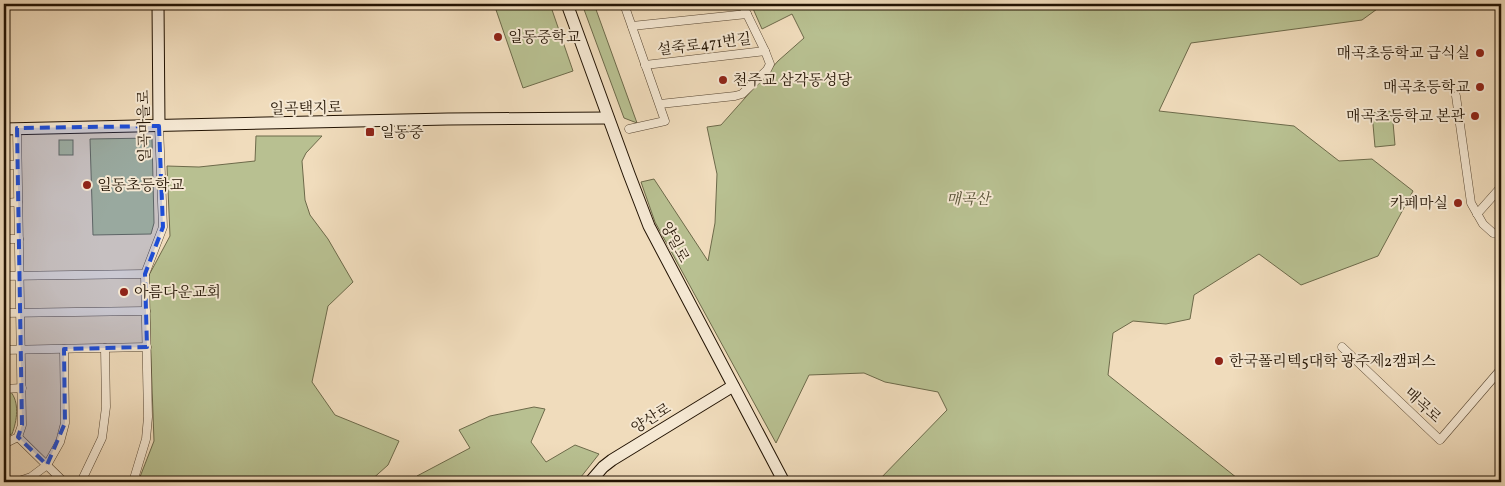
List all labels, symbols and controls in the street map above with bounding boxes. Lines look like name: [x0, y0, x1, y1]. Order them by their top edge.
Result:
place label: 일동중학교: [508, 28, 581, 49]
street label: 설죽로471번길: [656, 29, 752, 62]
marker: 일동중학교: [492, 31, 504, 43]
place label: 매곡초등학교 급식실: [1337, 44, 1470, 65]
marker: 매곡초등학교 급식실: [1474, 47, 1486, 59]
place label: 천주교 삼각동성당: [733, 71, 852, 92]
marker: 천주교 삼각동성당: [717, 74, 729, 86]
place label: 매곡초등학교: [1383, 78, 1470, 99]
marker: 매곡초등학교: [1474, 81, 1486, 93]
street label: 일곡마을로: [134, 89, 157, 162]
street label: 일곡택지로: [270, 98, 343, 121]
place label: 매곡초등학교 본관: [1346, 107, 1466, 128]
marker: 매곡초등학교 본관: [1469, 110, 1481, 122]
place label: 일동중: [380, 123, 424, 144]
marker: 일동중: [364, 126, 376, 138]
place label: 일동초등학교: [97, 176, 184, 197]
marker: 일동초등학교: [81, 179, 93, 191]
park label: 매곡산: [946, 190, 992, 211]
place label: 카페마실: [1390, 194, 1448, 215]
marker: 카페마실: [1452, 197, 1464, 209]
street label: 양일로: [654, 219, 693, 267]
place label: 아름다운교회: [134, 283, 221, 304]
marker: 아름다운교회: [118, 286, 130, 298]
place label: 한국폴리텍5대학 광주제2캠퍼스: [1229, 352, 1436, 373]
marker: 한국폴리텍5대학 광주제2캠퍼스: [1213, 355, 1225, 367]
street label: 매곡로: [1399, 384, 1445, 429]
street label: 양산로: [628, 399, 676, 440]

